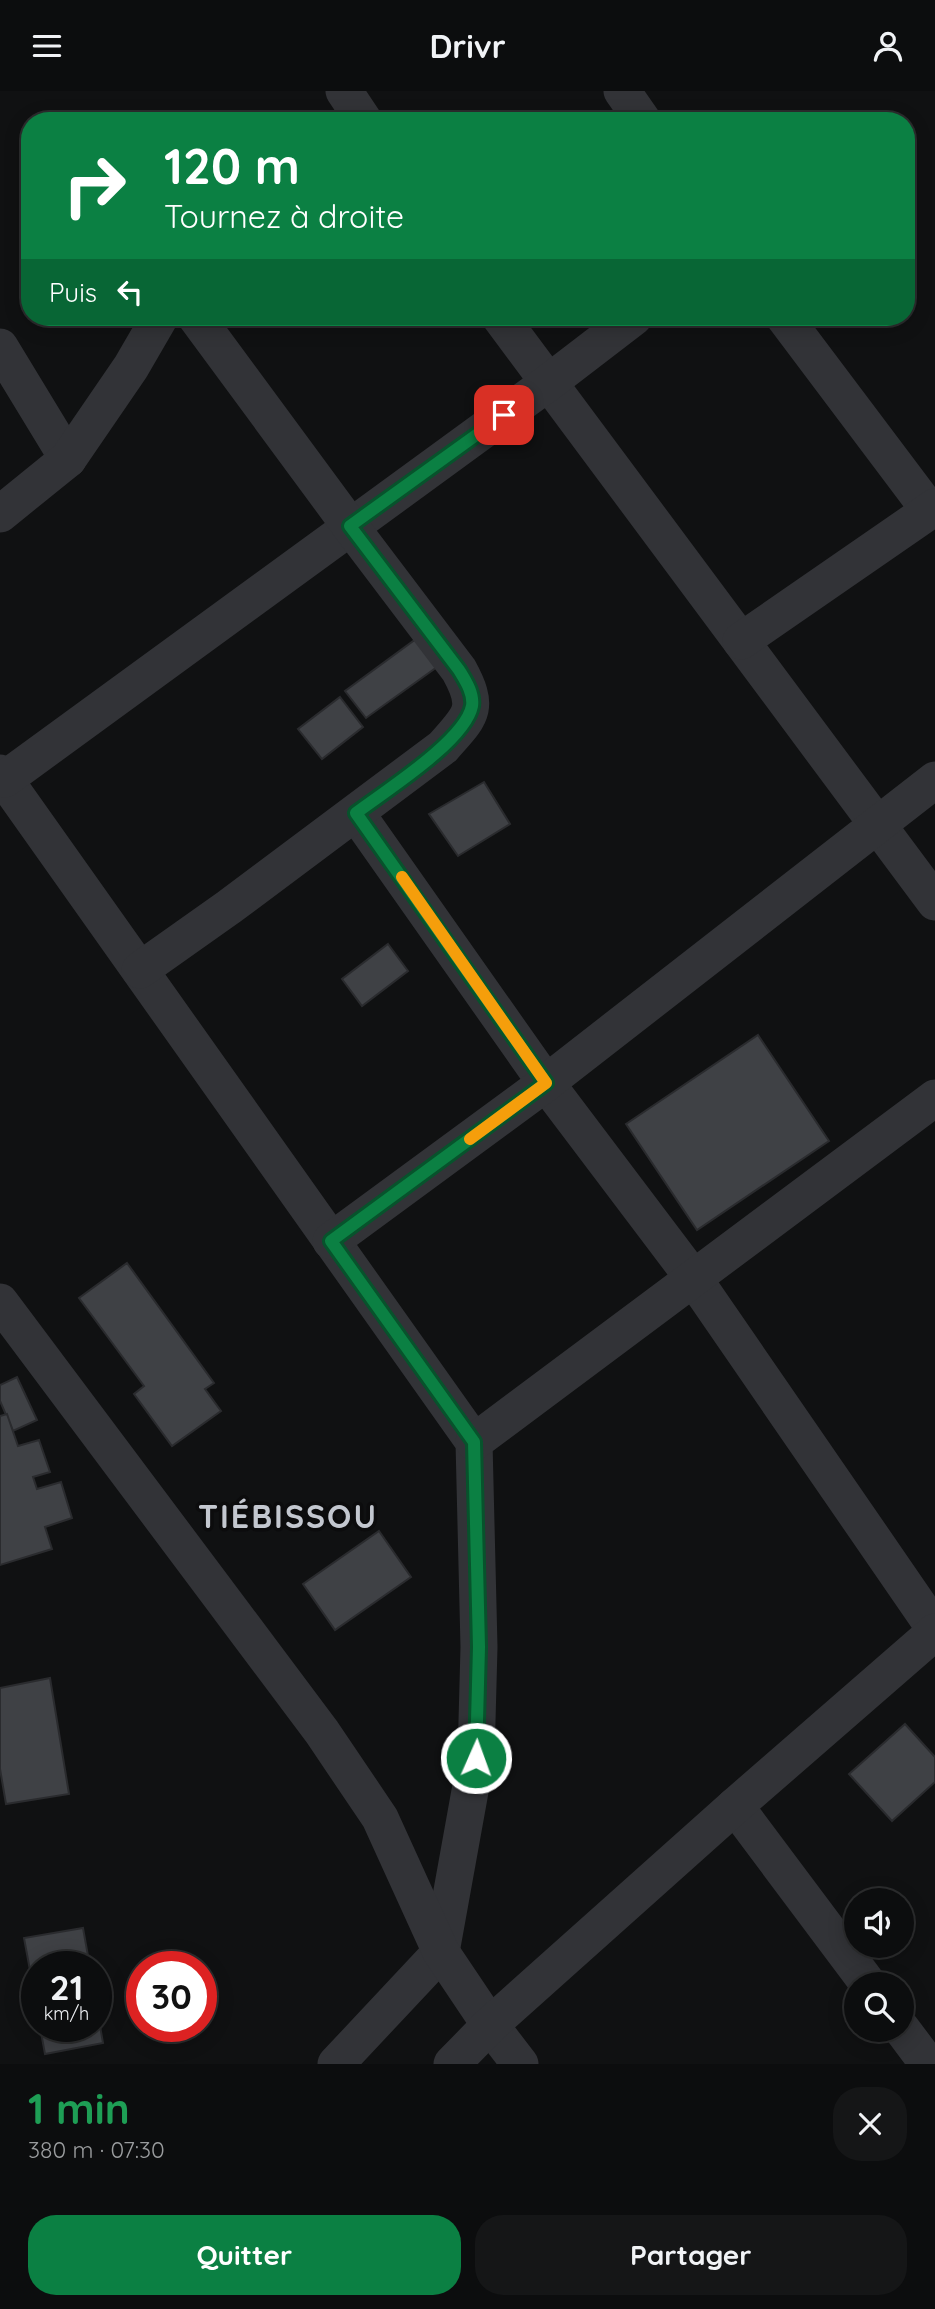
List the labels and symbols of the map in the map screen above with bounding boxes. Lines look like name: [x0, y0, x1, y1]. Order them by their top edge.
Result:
pin: [474, 385, 534, 445]
district label: TIÉBISSOU: [198, 1496, 378, 1536]
position arrow: [439, 1721, 513, 1795]
speed limit sign: 30: [126, 1951, 217, 2042]

